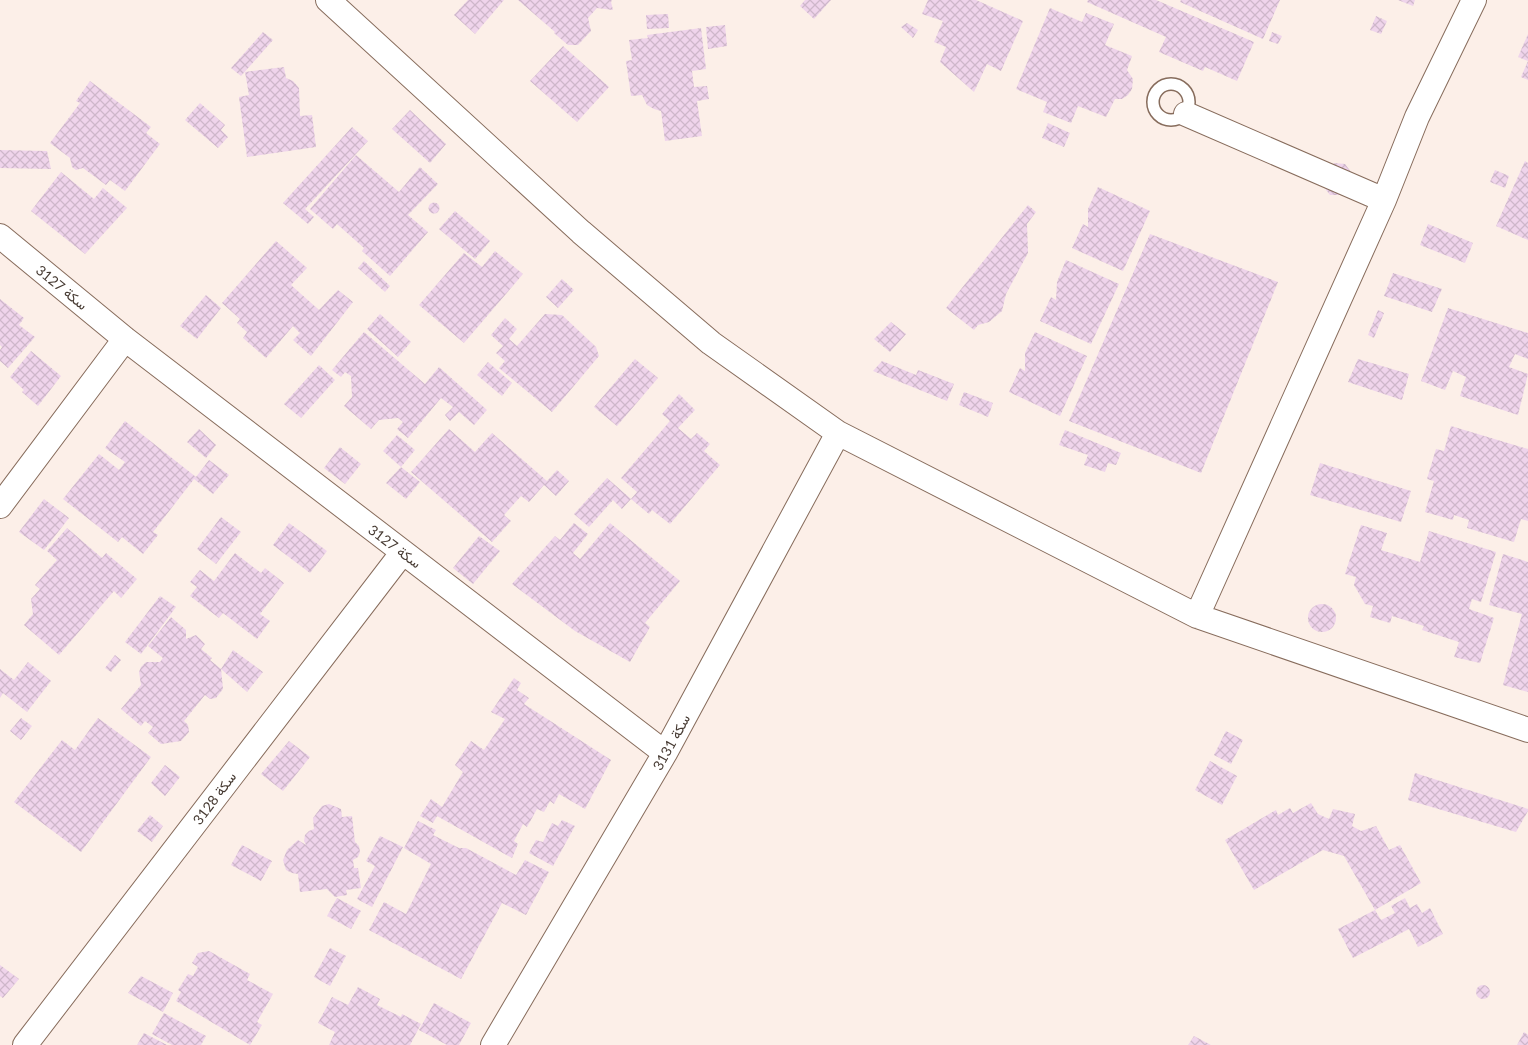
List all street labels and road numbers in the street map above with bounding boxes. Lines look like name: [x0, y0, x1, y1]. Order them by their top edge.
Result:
street label: سكة 3127: [33, 261, 91, 313]
street label: سكة 3127: [365, 521, 425, 571]
street label: سكة 3131: [649, 711, 693, 773]
street label: سكة 3128: [189, 768, 239, 828]

